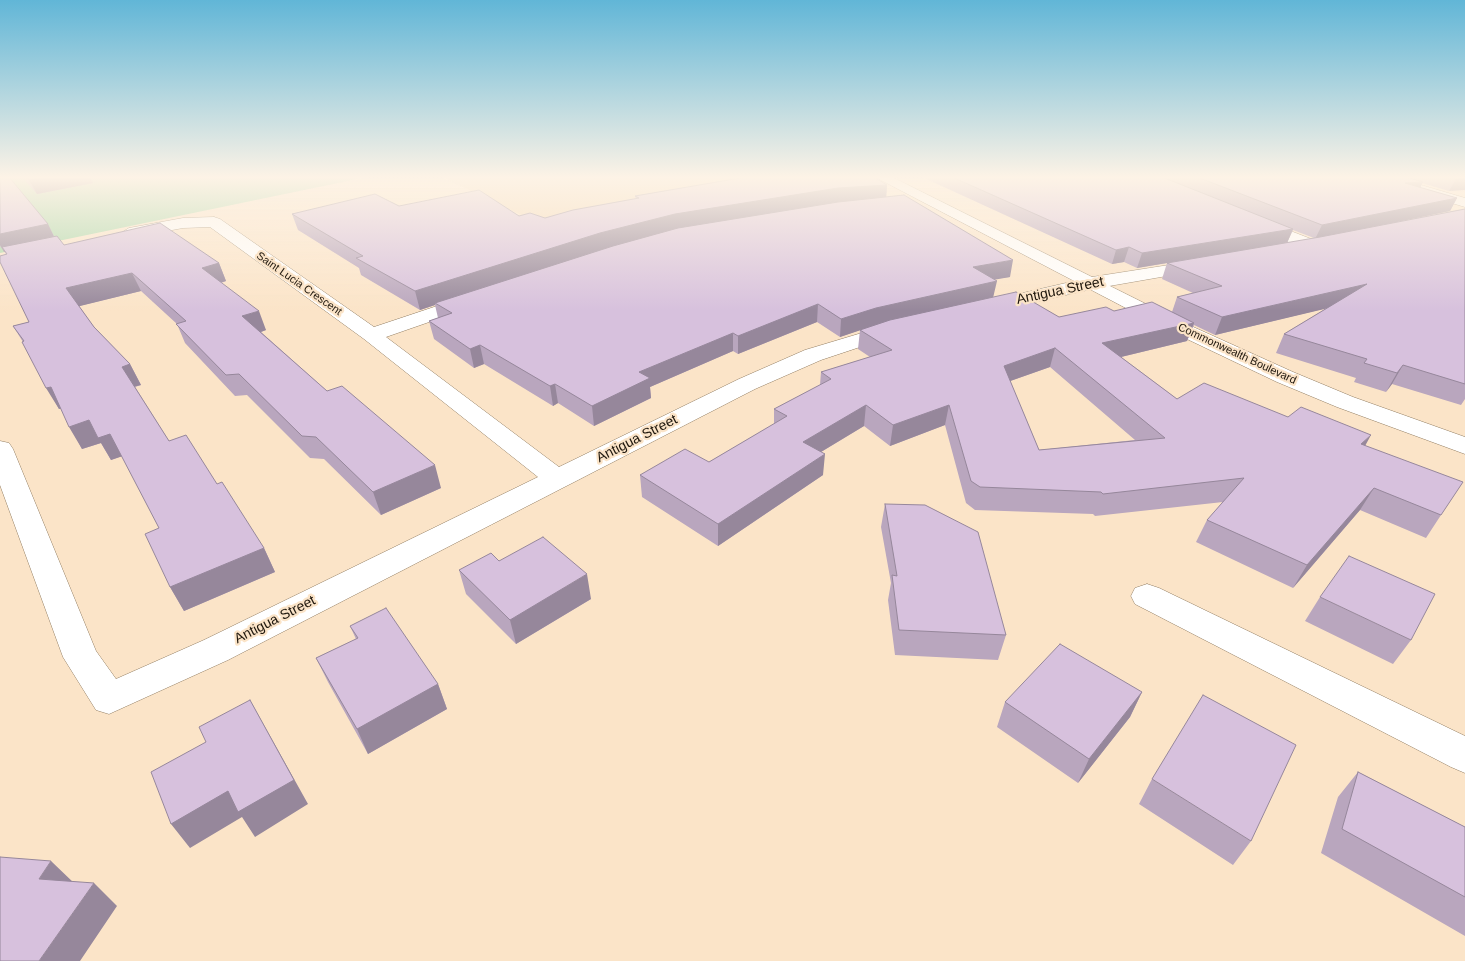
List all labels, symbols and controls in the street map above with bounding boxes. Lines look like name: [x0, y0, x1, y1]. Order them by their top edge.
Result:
street label: Saint Lucia Crescent: [254, 249, 344, 319]
street label: Antigua Street: [1015, 274, 1105, 308]
street label: Commonwealth Boulevard: [1176, 321, 1298, 387]
street label: Antigua Street: [594, 411, 680, 467]
street label: Antigua Street: [232, 592, 318, 648]

